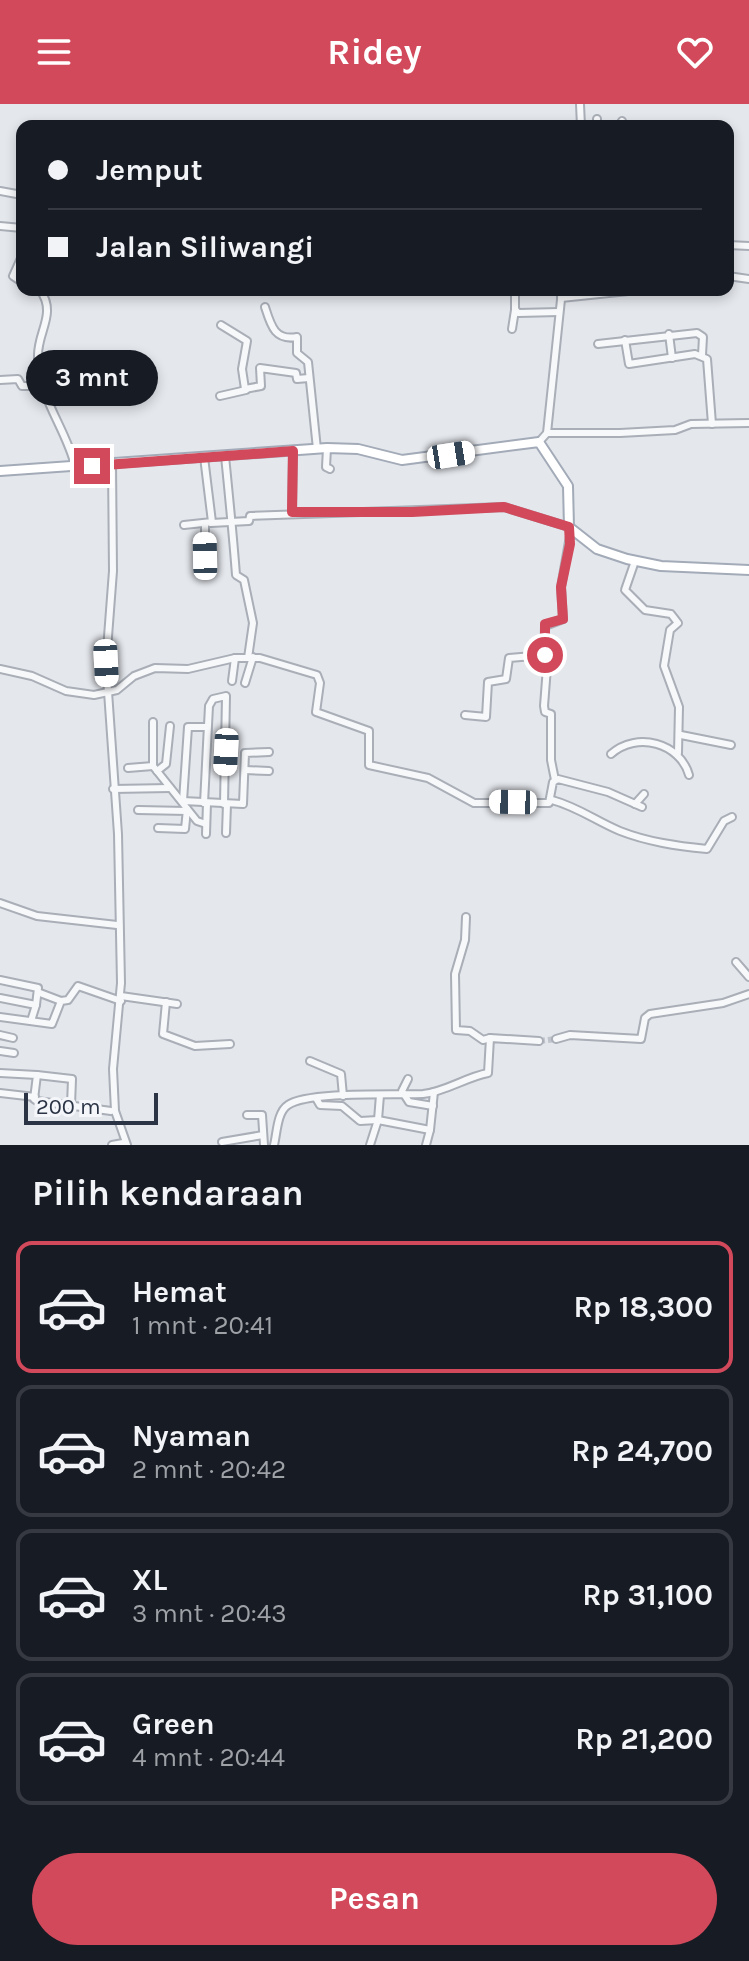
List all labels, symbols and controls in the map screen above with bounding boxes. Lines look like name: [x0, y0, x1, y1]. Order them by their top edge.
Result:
icon: menu: [32, 30, 76, 74]
icon: heart: [673, 30, 717, 74]
text: Ridey: [327, 31, 422, 73]
text: Jemput: [96, 152, 203, 188]
text: Jalan Siliwangi: [96, 229, 314, 265]
callout: 3 mnt: [26, 350, 158, 406]
text: 3 mnt: [55, 362, 129, 393]
car: [425, 439, 477, 471]
route end: [74, 448, 110, 484]
car: [193, 532, 217, 580]
route start: [527, 637, 563, 673]
car: [93, 638, 119, 688]
car: [213, 727, 239, 777]
car: [489, 790, 537, 814]
scale bar: [24, 1089, 158, 1125]
text: 200 m: [36, 1094, 101, 1120]
text: Pilih kendaraan: [32, 1172, 304, 1214]
icon: car: [36, 1271, 108, 1343]
text: Hemat: [132, 1274, 227, 1310]
text: Rp 18,300: [574, 1289, 713, 1325]
text: 1 mnt · 20:41: [132, 1310, 273, 1341]
icon: car: [36, 1415, 108, 1487]
text: Nyaman: [132, 1418, 251, 1454]
text: Rp 24,700: [571, 1433, 713, 1469]
text: 2 mnt · 20:42: [132, 1454, 286, 1485]
icon: car: [36, 1559, 108, 1631]
text: XL: [132, 1562, 167, 1598]
text: Rp 31,100: [582, 1577, 713, 1613]
text: 3 mnt · 20:43: [132, 1598, 287, 1629]
icon: car: [36, 1703, 108, 1775]
text: Green: [132, 1706, 215, 1742]
text: Rp 21,200: [575, 1721, 713, 1757]
text: 4 mnt · 20:44: [132, 1742, 285, 1773]
button: Pesan: [32, 1853, 717, 1945]

